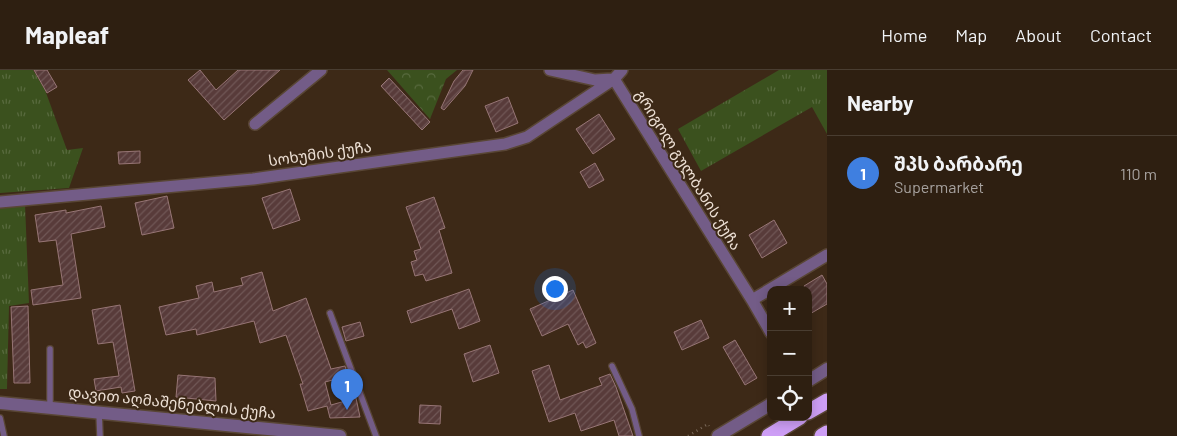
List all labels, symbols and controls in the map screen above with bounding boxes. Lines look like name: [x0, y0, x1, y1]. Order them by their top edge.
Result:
text: Mapleaf: [25, 20, 109, 49]
text: Home: [881, 24, 927, 46]
text: Map: [955, 24, 987, 46]
text: About: [1015, 24, 1062, 46]
text: Contact: [1090, 24, 1152, 46]
street label: გრიგოლ გულბანის ქუჩა: [631, 86, 746, 253]
text: Nearby: [847, 90, 913, 115]
street label: სოხუმის ქუჩა: [267, 137, 373, 170]
text: შპს ბარბარე: [894, 152, 1023, 175]
text: 1: [860, 164, 866, 183]
text: 110 m: [1120, 164, 1157, 183]
text: Supermarket: [894, 177, 984, 196]
your location: [542, 276, 568, 302]
map controls: [767, 286, 812, 421]
button: +: [767, 286, 812, 331]
button: −: [767, 331, 812, 376]
pin: 1: [331, 369, 363, 410]
button: locate: [767, 376, 812, 421]
street label: დავით აღმაშენებლის ქუჩა: [67, 382, 277, 423]

